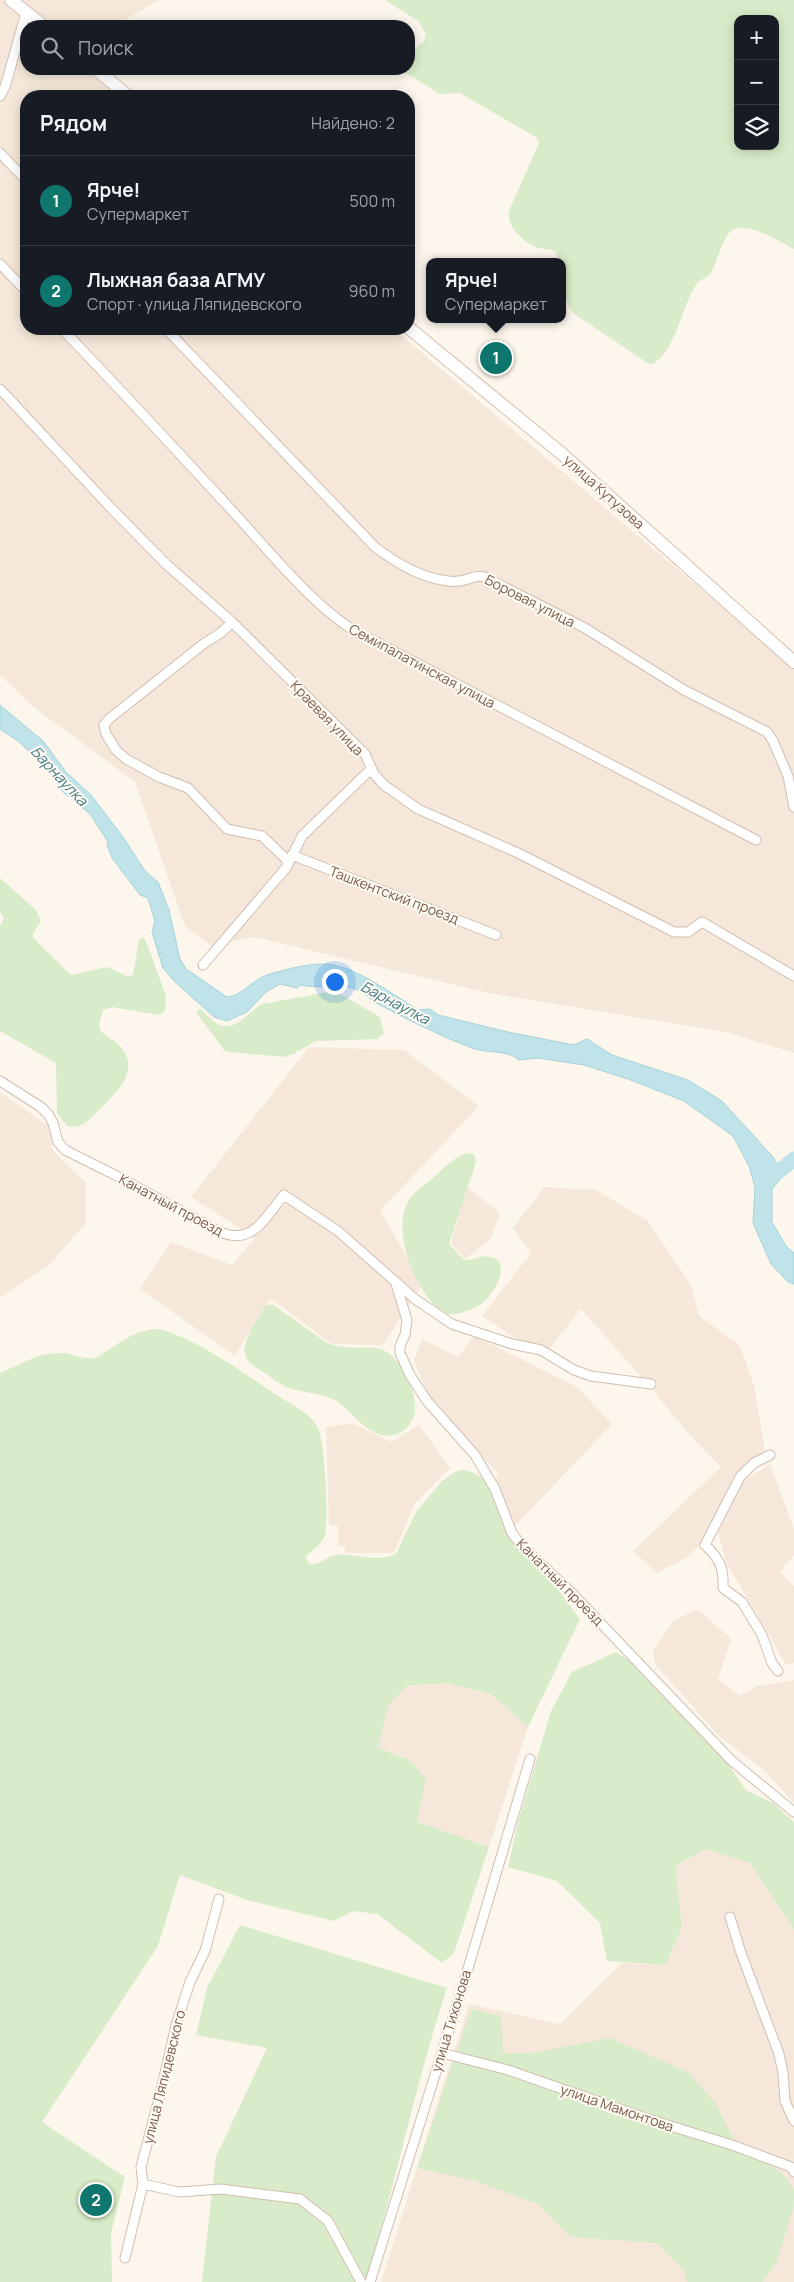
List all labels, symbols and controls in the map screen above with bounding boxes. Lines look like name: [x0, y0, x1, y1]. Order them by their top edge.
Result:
map controls: [734, 15, 779, 150]
button: +: [734, 15, 779, 60]
search box: [20, 20, 415, 75]
icon: search: [38, 34, 66, 62]
text: Поиск: [78, 35, 133, 61]
button: −: [734, 60, 779, 105]
button: layers: [734, 105, 779, 150]
text: Рядом: [40, 109, 107, 137]
text: Найдено: 2: [311, 112, 395, 134]
text: Ярче!: [87, 177, 140, 203]
text: 1: [52, 190, 60, 212]
text: 500 m: [349, 190, 395, 212]
text: Супермаркет: [87, 203, 189, 225]
popup: [426, 258, 566, 323]
text: Лыжная база АГМУ: [87, 267, 265, 293]
text: Ярче!: [445, 267, 498, 293]
text: 2: [51, 280, 61, 302]
text: 960 m: [349, 280, 395, 302]
text: Спорт · улица Ляпидевского: [87, 293, 302, 315]
text: Супермаркет: [445, 293, 547, 315]
pin: 1: [480, 339, 512, 377]
street label: улица Кутузова: [560, 450, 649, 533]
street label: Боровая улица: [482, 570, 578, 631]
street label: Семипалатинская улица: [346, 619, 499, 712]
street label: Краевая улица: [287, 676, 368, 759]
water label: Барнаулка: [26, 741, 93, 811]
street label: Ташкентский проезд: [327, 861, 462, 928]
your location: [322, 969, 348, 995]
water label: Барнаулка: [357, 976, 434, 1030]
street label: Канатный проезд: [116, 1169, 227, 1240]
street label: Канатный проезд: [513, 1534, 608, 1629]
street label: улица Тихонова: [426, 1967, 475, 2074]
street label: улица Ляпидевского: [138, 2008, 189, 2146]
street label: улица Мамонтова: [558, 2079, 676, 2136]
pin: 2: [80, 2181, 112, 2219]

